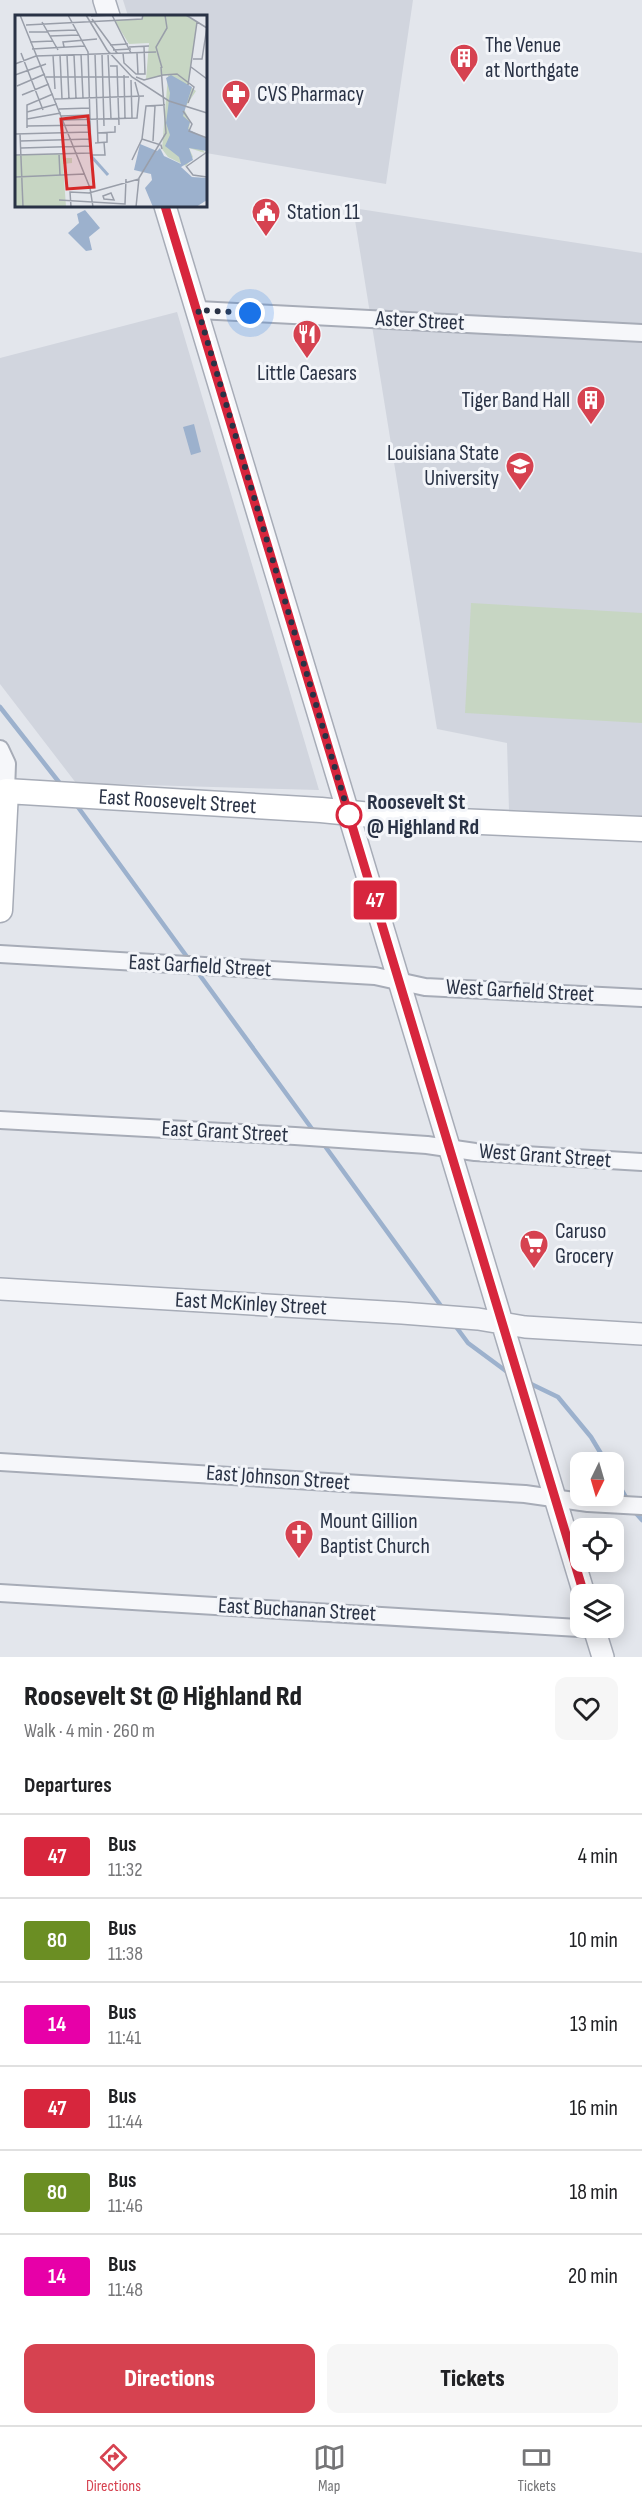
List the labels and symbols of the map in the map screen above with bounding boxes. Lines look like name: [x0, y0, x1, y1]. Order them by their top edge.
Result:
inset map: [15, 15, 207, 207]
place label: The Venue at Northgate: [485, 32, 579, 84]
building icon: The Venue at Northgate: [448, 42, 480, 84]
pharmacy icon: CVS Pharmacy: [220, 78, 252, 120]
place label: CVS Pharmacy: [257, 81, 364, 108]
public building icon: Station 11: [250, 196, 282, 238]
place label: Station 11: [287, 199, 360, 226]
your location: [235, 298, 265, 328]
street label: Aster Street: [374, 305, 465, 337]
restaurant icon: Little Caesars: [291, 318, 323, 360]
place label: Little Caesars: [257, 360, 357, 387]
building icon: Tiger Band Hall: [575, 384, 607, 426]
place label: Tiger Band Hall: [461, 387, 570, 414]
place label: Louisiana State University: [387, 440, 499, 492]
school or university icon: Louisiana State University: [504, 450, 536, 492]
street label: East Roosevelt Street: [98, 783, 258, 820]
place label: Roosevelt St @ Highland Rd: [367, 789, 479, 841]
marker: Roosevelt St @ Highland Rd: [336, 802, 362, 828]
line badge: 47: [348, 880, 402, 920]
street label: East Garfield Street: [128, 949, 272, 983]
street label: West Garfield Street: [445, 974, 595, 1008]
street label: East Grant Street: [161, 1115, 289, 1149]
street label: West Grant Street: [478, 1138, 612, 1174]
place label: Caruso Grocery: [555, 1218, 614, 1270]
supermarket icon: Caruso Grocery: [518, 1228, 550, 1270]
street label: East McKinley Street: [174, 1287, 328, 1321]
north arrow: [570, 1452, 624, 1506]
street label: East Johnson Street: [205, 1460, 351, 1497]
place label: Mount Gillion Baptist Church: [320, 1508, 430, 1560]
church icon: Mount Gillion Baptist Church: [283, 1518, 315, 1560]
street label: East Buchanan Street: [217, 1592, 377, 1628]

